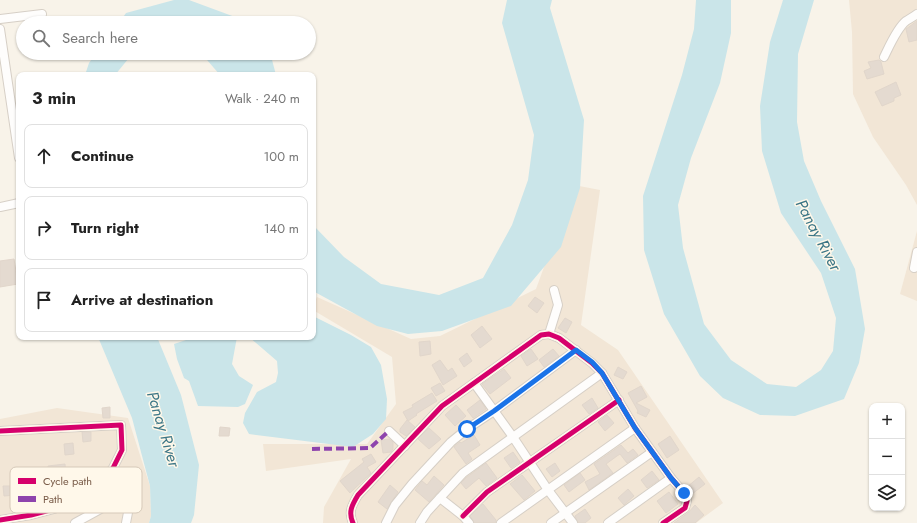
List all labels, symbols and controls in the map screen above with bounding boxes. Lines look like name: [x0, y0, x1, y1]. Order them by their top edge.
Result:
search box: [16, 16, 316, 60]
icon: search: [30, 27, 52, 49]
text: Search here: [62, 27, 138, 49]
text: 3 min: [32, 86, 76, 110]
text: Walk · 240 m: [225, 89, 300, 108]
icon: ahead: [33, 145, 55, 167]
text: Continue: [71, 145, 134, 167]
text: 100 m: [264, 147, 299, 166]
water label: Panay River: [790, 195, 848, 277]
icon: right: [33, 217, 55, 239]
text: Turn right: [71, 217, 139, 239]
text: 140 m: [264, 219, 299, 238]
icon: arrive: [33, 289, 55, 311]
text: Arrive at destination: [71, 289, 213, 311]
water label: Panay River: [141, 388, 186, 471]
map controls: [869, 403, 905, 511]
button: +: [869, 403, 905, 439]
route start: [458, 420, 476, 438]
button: −: [869, 439, 905, 475]
legend: [10, 467, 142, 513]
text: Cycle path: [43, 473, 92, 489]
button: layers: [869, 475, 905, 511]
route end: [675, 484, 693, 502]
text: Path: [43, 491, 62, 507]

